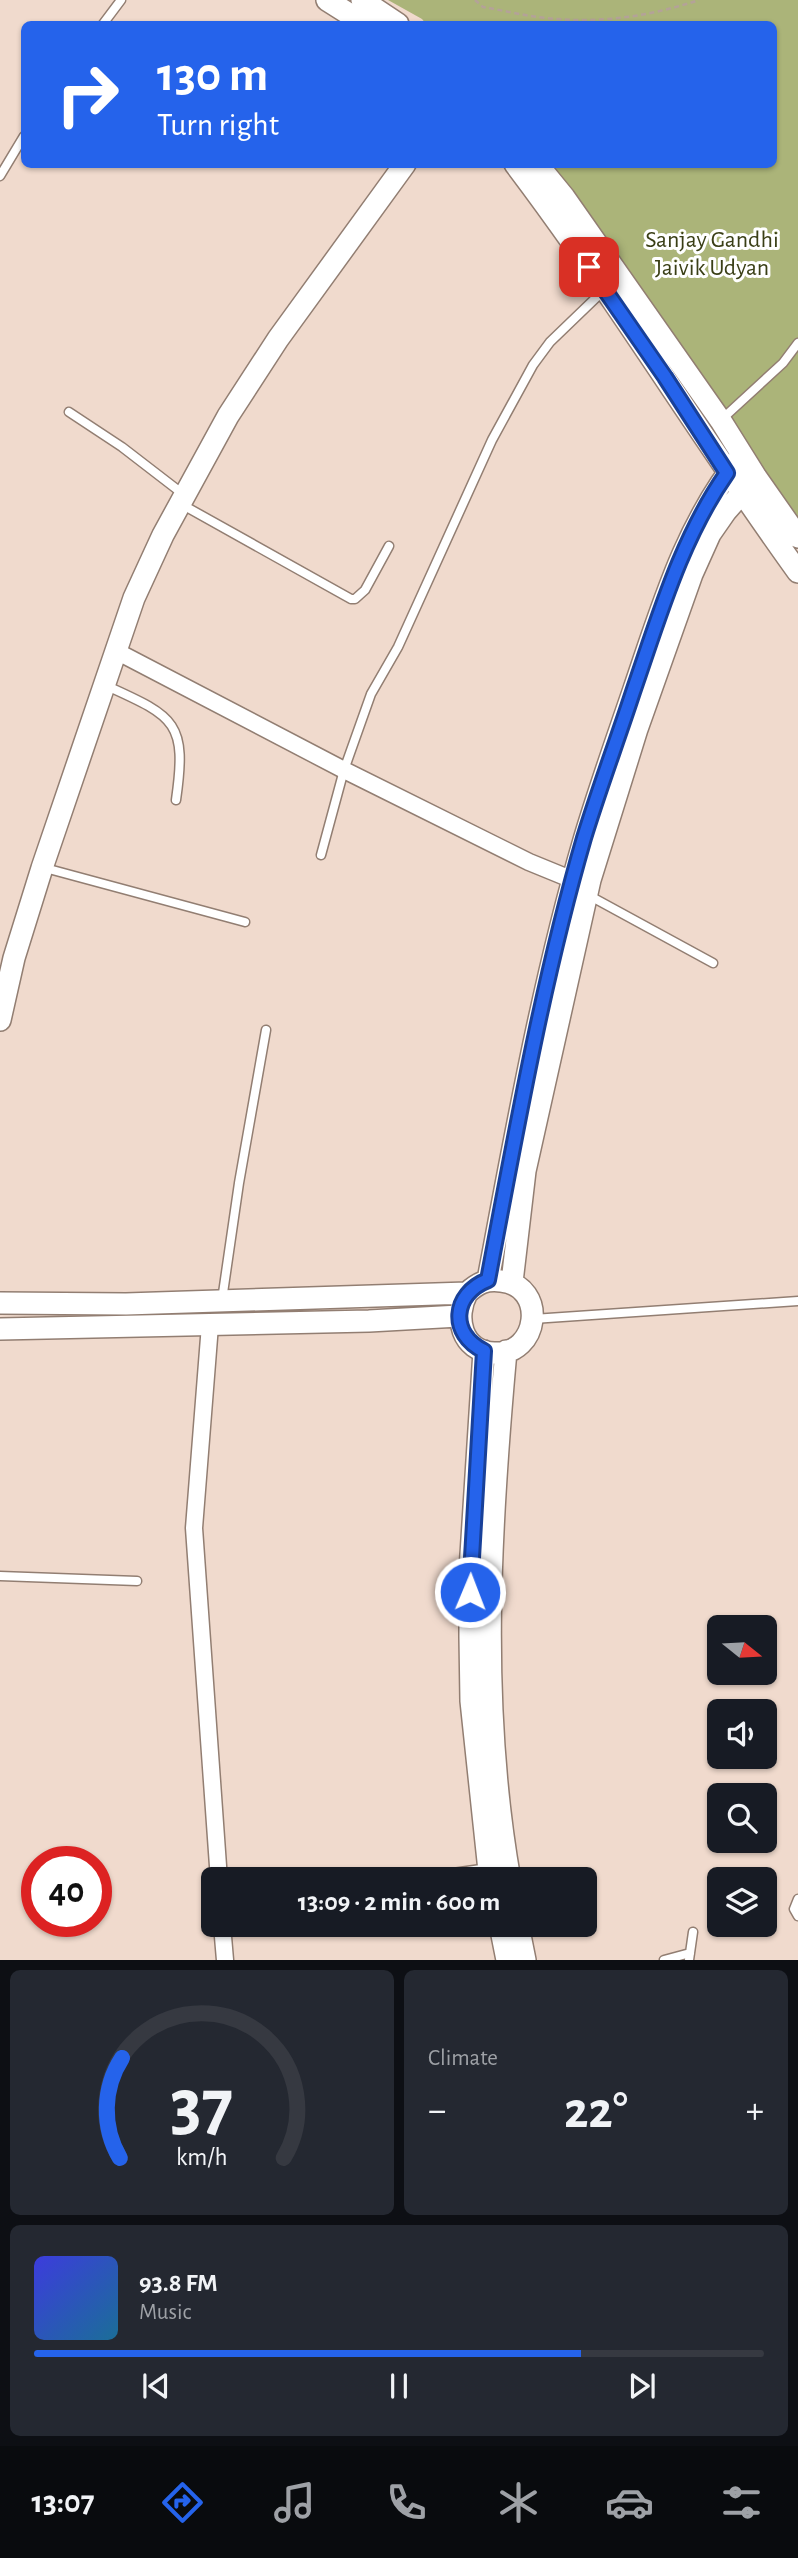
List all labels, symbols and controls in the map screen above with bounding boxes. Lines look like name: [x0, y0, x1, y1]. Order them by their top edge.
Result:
icon: right: [42, 49, 133, 140]
text: 130 m: [157, 51, 268, 100]
text: Turn right: [157, 109, 279, 141]
park label: Sanjay Gandhi Jaivik Udyan: [645, 228, 779, 280]
pin: [559, 237, 619, 297]
icon: arrive: [570, 248, 608, 286]
position arrow: [433, 1555, 507, 1629]
north arrow: [707, 1615, 777, 1685]
map controls: [707, 1615, 777, 1937]
button: sound: [707, 1699, 777, 1769]
button: search: [707, 1783, 777, 1853]
speed limit sign: 40: [21, 1846, 112, 1937]
button: layers: [707, 1867, 777, 1937]
text: 13:09 · 2 min · 600 m: [298, 1889, 500, 1915]
text: Climate: [428, 2047, 498, 2070]
text: 37: [171, 2071, 233, 2144]
text: 22°: [564, 2085, 628, 2137]
text: −: [428, 2092, 446, 2130]
text: +: [746, 2092, 764, 2130]
text: km/h: [176, 2145, 228, 2170]
text: 93.8 FM: [139, 2270, 218, 2296]
text: Music: [139, 2301, 191, 2324]
icon: previous: [137, 2367, 175, 2405]
icon: pause: [380, 2367, 418, 2405]
icon: next: [623, 2367, 661, 2405]
icon: directions: [158, 2478, 207, 2527]
icon: music: [270, 2478, 319, 2527]
icon: phone: [382, 2478, 431, 2527]
icon: climate: [494, 2478, 543, 2527]
icon: car: [605, 2478, 654, 2527]
icon: filters: [717, 2478, 766, 2527]
text: 13:07: [31, 2486, 95, 2518]

